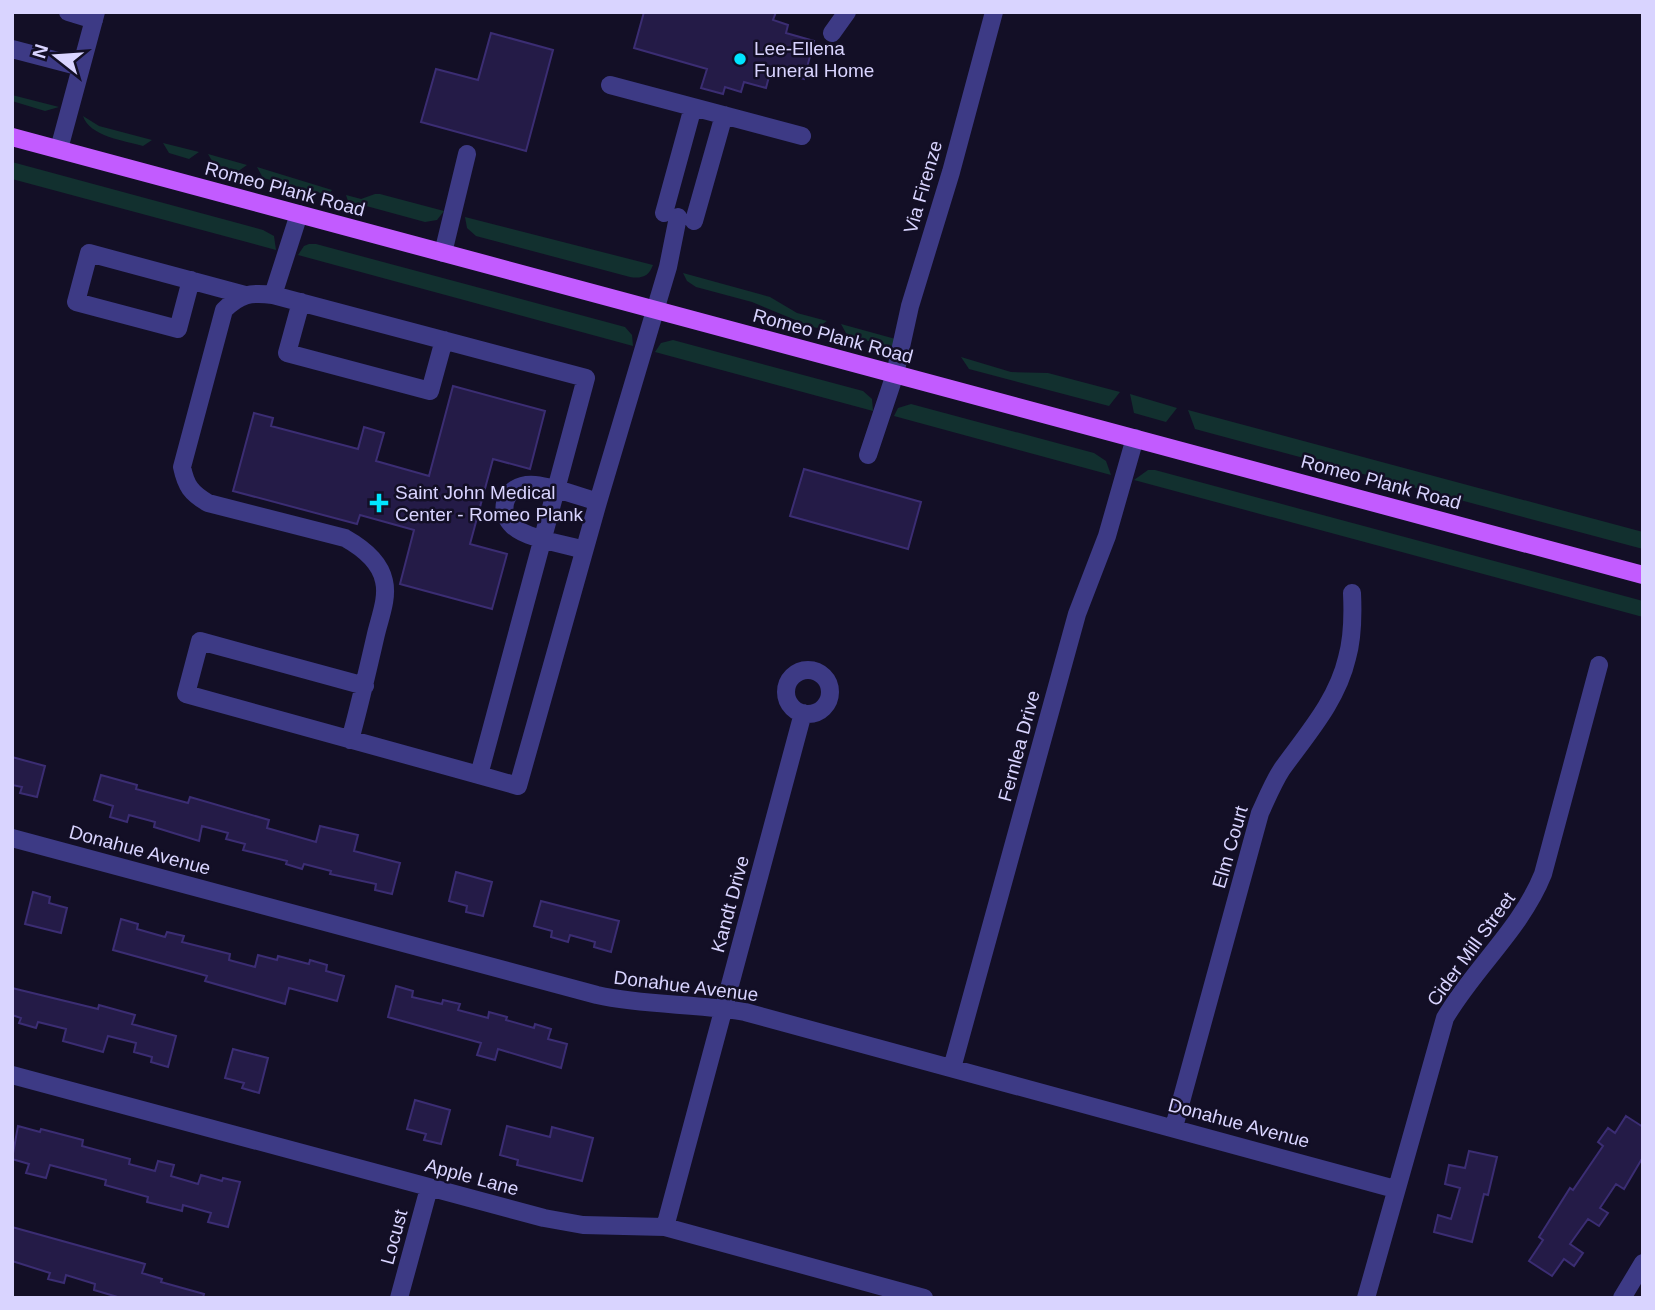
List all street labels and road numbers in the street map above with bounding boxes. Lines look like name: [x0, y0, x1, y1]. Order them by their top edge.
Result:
street label: Via Firenze: [900, 138, 946, 236]
street label: Romeo Plank Road: [203, 158, 367, 220]
street label: Romeo Plank Road: [751, 305, 915, 367]
street label: Romeo Plank Road: [1299, 451, 1463, 513]
street label: Fernlea Drive: [994, 688, 1044, 804]
street label: Elm Court: [1208, 803, 1252, 890]
street label: Donahue Avenue: [67, 821, 213, 879]
street label: Kandt Drive: [707, 853, 753, 955]
street label: Cider Mill Street: [1423, 888, 1520, 1010]
street label: Donahue Avenue: [613, 967, 759, 1005]
street label: Donahue Avenue: [1166, 1094, 1312, 1152]
street label: Apple Lane: [423, 1154, 521, 1200]
street label: Locust: [377, 1207, 412, 1267]

